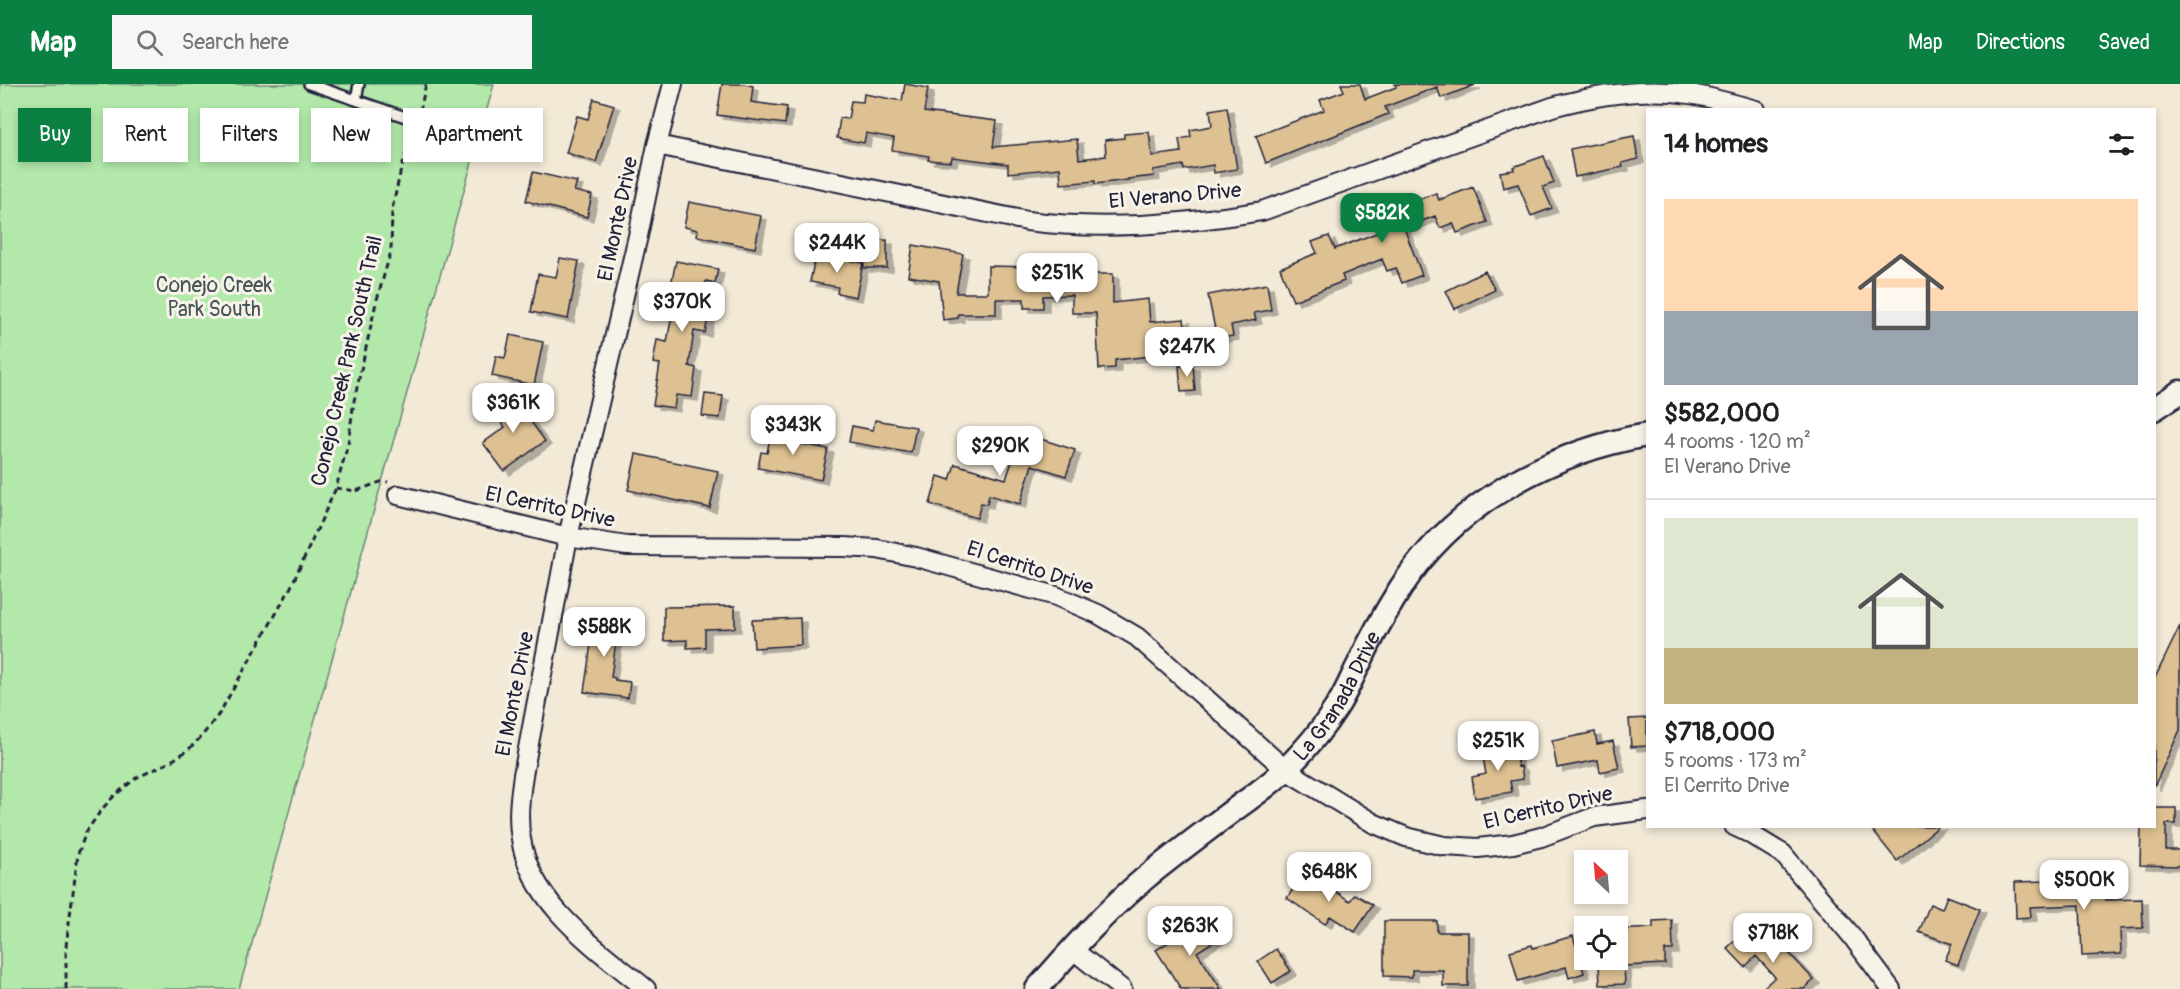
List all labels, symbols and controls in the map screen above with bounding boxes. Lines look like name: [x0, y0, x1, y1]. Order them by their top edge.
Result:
search box: [112, 15, 532, 69]
text: Map: [30, 25, 76, 60]
icon: search: [133, 26, 166, 59]
text: Search here: [181, 28, 289, 56]
text: Map: [1908, 29, 1943, 56]
text: Directions: [1976, 29, 2065, 56]
text: Saved: [2098, 29, 2150, 56]
chip: Buy: [18, 108, 91, 162]
chip: Rent: [103, 108, 188, 162]
chip: Filters: [200, 108, 299, 162]
chip: New: [311, 108, 391, 162]
chip: Apartment: [403, 108, 543, 162]
text: 14 homes: [1664, 128, 1768, 160]
icon: filters: [2105, 128, 2138, 161]
street label: El Monte Drive: [592, 154, 644, 284]
street label: El Verano Drive: [1108, 177, 1243, 215]
pin: $582K: [1340, 193, 1424, 244]
text: $582K: [1355, 200, 1410, 225]
pin: $244K: [795, 223, 879, 274]
text: $244K: [808, 230, 866, 255]
street label: Conejo Creek Park South Trail: [305, 233, 389, 489]
icon: home: [1847, 238, 1955, 346]
pin: $251K: [1015, 253, 1099, 304]
text: $251K: [1031, 260, 1083, 285]
park label: Conejo Creek Park South: [156, 272, 272, 323]
pin: $370K: [640, 282, 724, 333]
text: $370K: [653, 289, 711, 314]
pin: $247K: [1145, 327, 1229, 378]
text: $247K: [1159, 334, 1215, 359]
pin: $361K: [471, 383, 555, 434]
text: $361K: [486, 390, 540, 415]
text: $582,000: [1664, 397, 1780, 429]
pin: $343K: [751, 405, 835, 456]
text: $343K: [765, 412, 821, 437]
pin: $290K: [958, 426, 1042, 477]
text: 4 rooms · 120 m²: [1664, 429, 1811, 454]
text: $290K: [971, 433, 1029, 458]
text: El Verano Drive: [1664, 454, 1791, 479]
street label: El Cerrito Drive: [483, 480, 618, 534]
street label: El Cerrito Drive: [963, 535, 1097, 601]
icon: home: [1847, 557, 1955, 665]
pin: $588K: [562, 607, 646, 658]
text: $588K: [577, 614, 631, 639]
street label: La Granada Drive: [1287, 626, 1387, 767]
street label: El Monte Drive: [490, 629, 540, 759]
text: $718,000: [1664, 716, 1775, 748]
pin: $251K: [1456, 721, 1540, 772]
text: $251K: [1472, 728, 1524, 753]
text: 5 rooms · 173 m²: [1664, 748, 1807, 773]
text: El Cerrito Drive: [1664, 773, 1789, 798]
street label: El Cerrito Drive: [1481, 780, 1616, 836]
north arrow: [1574, 850, 1628, 904]
map controls: [1574, 850, 1628, 970]
pin: $648K: [1287, 852, 1371, 903]
text: $648K: [1301, 859, 1357, 884]
pin: $500K: [2042, 860, 2126, 911]
text: $500K: [2053, 867, 2115, 892]
pin: $263K: [1148, 906, 1232, 957]
text: $263K: [1162, 913, 1218, 938]
pin: $718K: [1731, 913, 1815, 964]
button: locate: [1574, 916, 1628, 970]
text: $718K: [1747, 920, 1799, 945]

